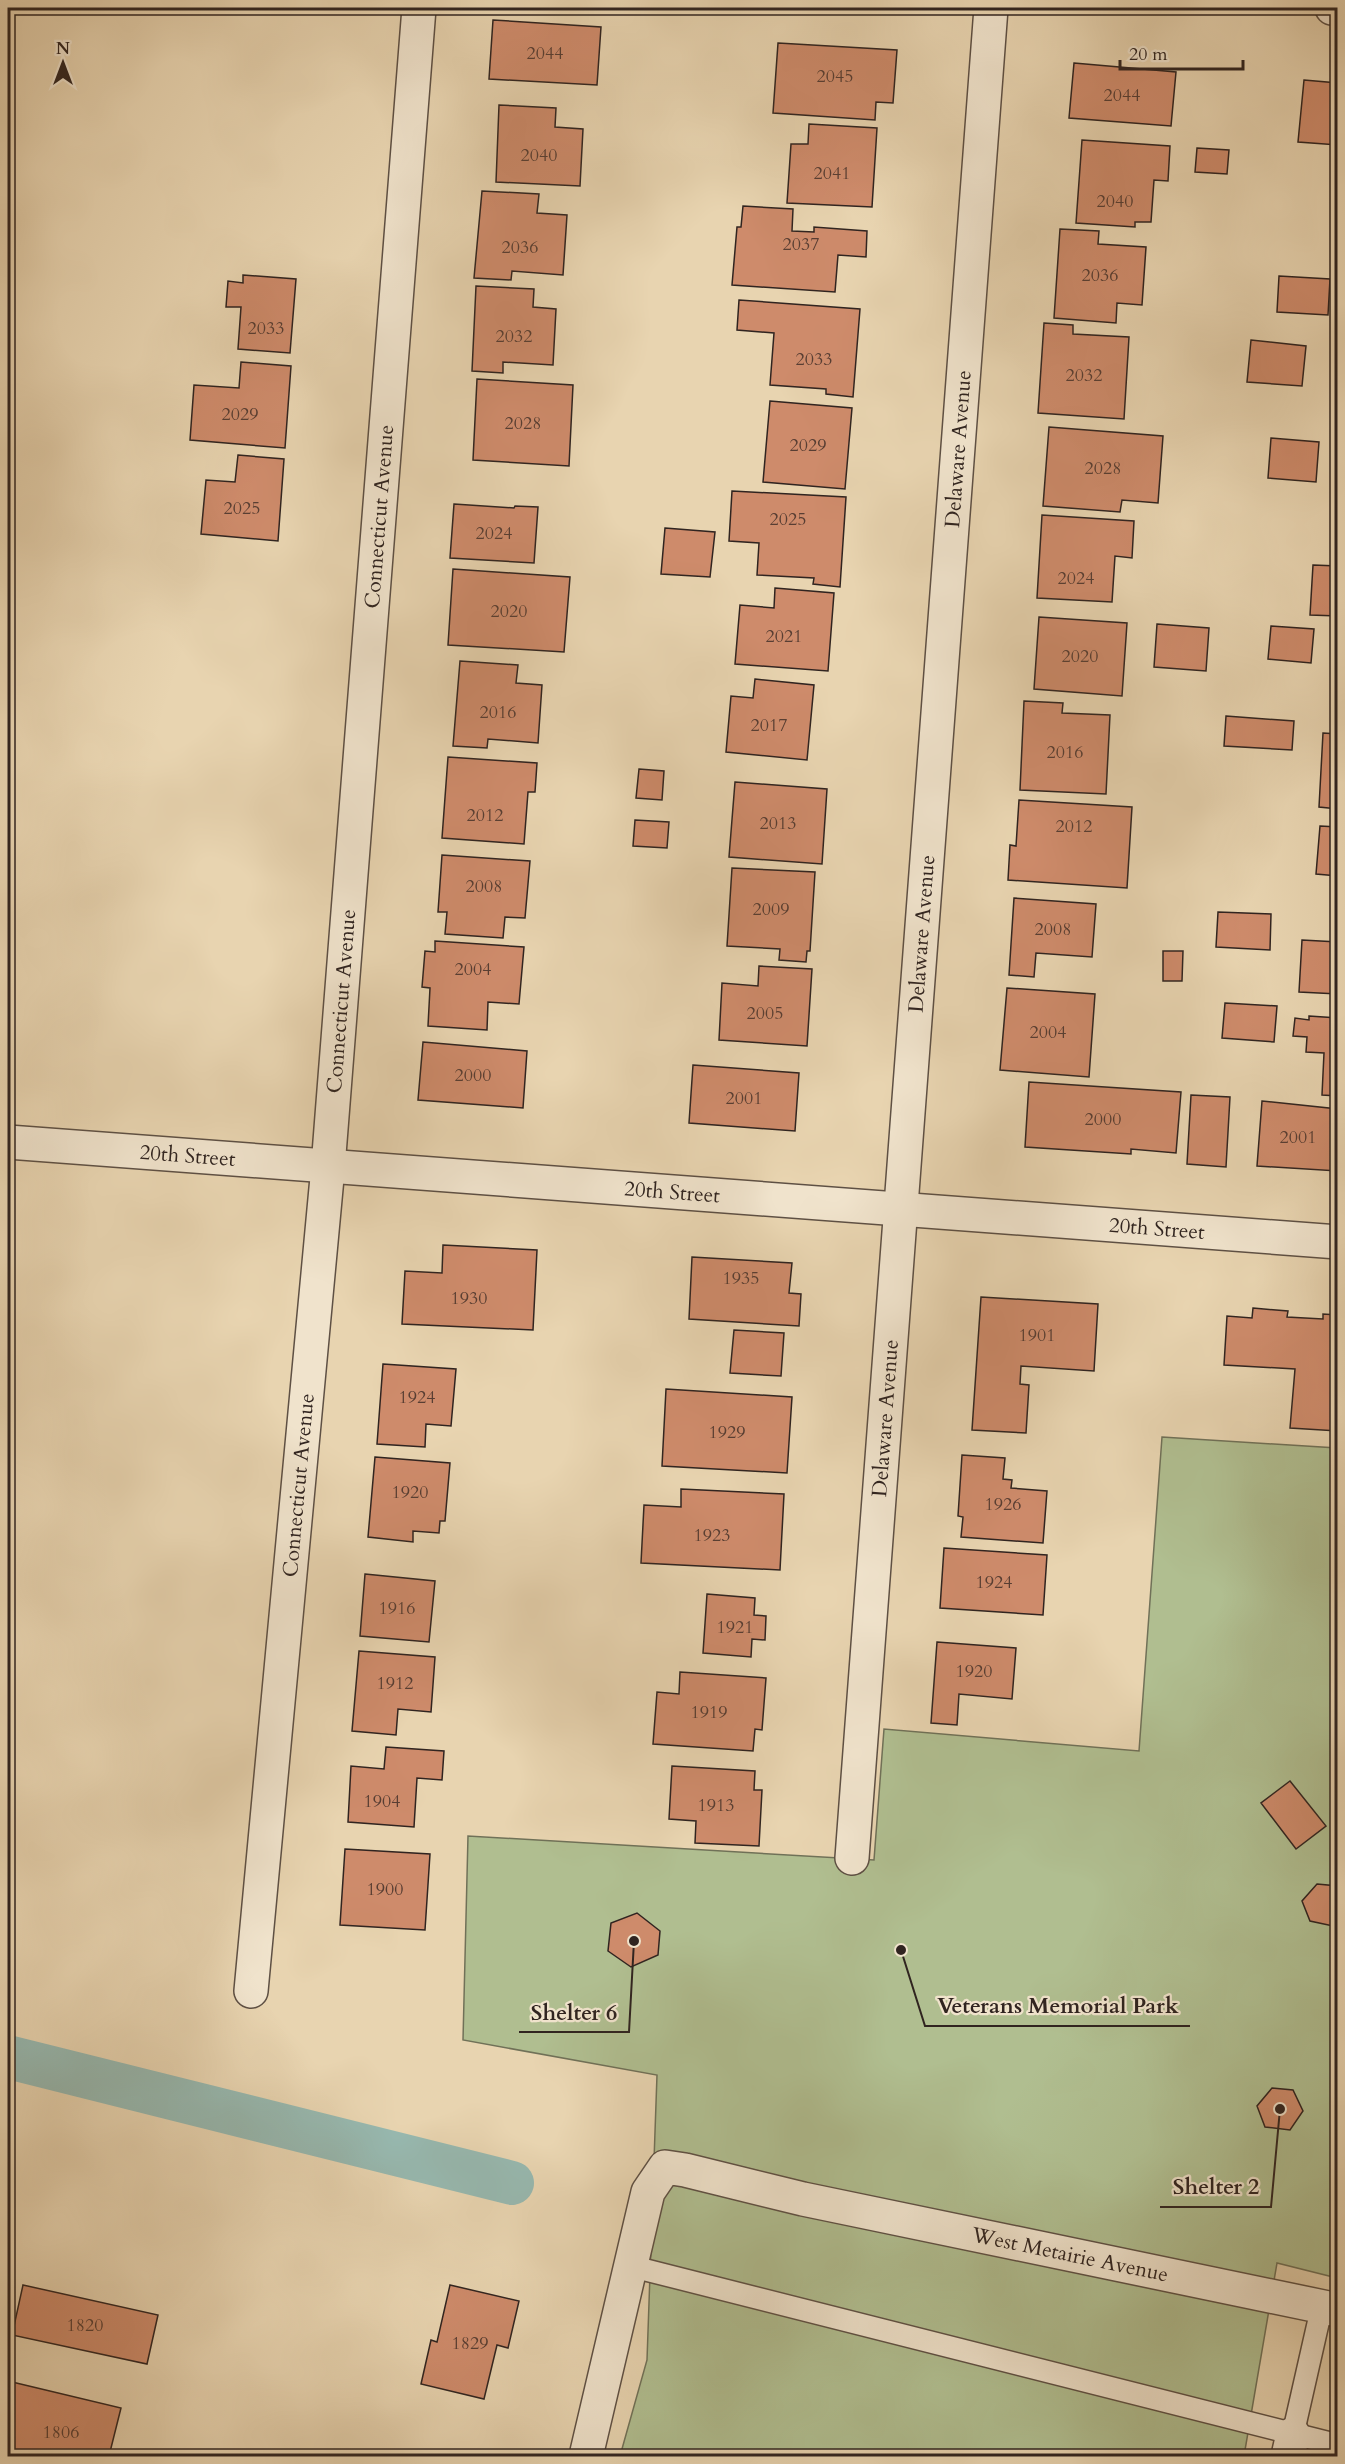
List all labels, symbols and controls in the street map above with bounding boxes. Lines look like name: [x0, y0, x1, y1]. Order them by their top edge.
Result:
north arrow: [33, 33, 93, 93]
scale bar: [1120, 33, 1243, 71]
text: N: [56, 38, 70, 60]
house number: 2044: [527, 41, 563, 66]
text: 20 m: [1129, 42, 1168, 67]
house number: 2045: [817, 64, 853, 89]
house number: 2044: [1104, 83, 1140, 108]
house number: 2040: [521, 143, 557, 168]
house number: 2041: [814, 161, 850, 186]
house number: 2040: [1097, 189, 1133, 214]
house number: 2037: [783, 232, 819, 257]
house number: 2036: [502, 235, 538, 260]
house number: 2036: [1082, 263, 1118, 288]
house number: 2033: [248, 316, 284, 341]
house number: 2032: [496, 324, 532, 349]
house number: 2033: [796, 347, 832, 372]
house number: 2032: [1066, 363, 1102, 388]
street label: Delaware Avenue: [937, 369, 978, 529]
house number: 2029: [222, 402, 258, 427]
house number: 2028: [505, 411, 541, 436]
street label: Connecticut Avenue: [357, 423, 401, 610]
house number: 2029: [790, 433, 826, 458]
house number: 2028: [1085, 456, 1121, 481]
house number: 2025: [224, 496, 260, 521]
house number: 2025: [770, 507, 806, 532]
house number: 2024: [476, 521, 512, 546]
house number: 2024: [1058, 566, 1094, 591]
house number: 2020: [491, 599, 527, 624]
house number: 2021: [766, 624, 802, 649]
house number: 2020: [1062, 644, 1098, 669]
house number: 2016: [480, 700, 516, 725]
house number: 2017: [751, 713, 787, 738]
house number: 2016: [1047, 740, 1083, 765]
house number: 2012: [467, 803, 503, 828]
house number: 2013: [760, 811, 796, 836]
house number: 2012: [1056, 814, 1092, 839]
street label: Delaware Avenue: [901, 854, 942, 1013]
house number: 2008: [466, 874, 502, 899]
house number: 2009: [753, 897, 789, 922]
street label: Connecticut Avenue: [319, 908, 363, 1094]
house number: 2008: [1035, 917, 1071, 942]
house number: 2004: [455, 957, 491, 982]
house number: 2005: [747, 1001, 783, 1026]
house number: 2004: [1030, 1020, 1066, 1045]
house number: 2000: [455, 1063, 491, 1088]
house number: 2001: [726, 1086, 762, 1111]
house number: 2000: [1085, 1107, 1121, 1132]
house number: 2001: [1280, 1125, 1316, 1150]
street label: 20th Street: [139, 1137, 237, 1174]
street label: 20th Street: [623, 1174, 721, 1210]
street label: 20th Street: [1108, 1210, 1206, 1246]
house number: 1935: [723, 1266, 759, 1291]
house number: 1930: [451, 1286, 487, 1311]
house number: 1901: [1019, 1323, 1055, 1348]
street label: Delaware Avenue: [865, 1338, 905, 1498]
house number: 1924: [399, 1385, 435, 1410]
street label: Connecticut Avenue: [275, 1392, 321, 1578]
house number: 1929: [709, 1420, 745, 1445]
house number: 1920: [392, 1480, 428, 1505]
house number: 1926: [985, 1492, 1021, 1517]
house number: 1923: [694, 1523, 730, 1548]
house number: 1924: [976, 1570, 1012, 1595]
house number: 1916: [379, 1596, 415, 1621]
house number: 1921: [717, 1615, 753, 1640]
house number: 1920: [956, 1659, 992, 1684]
house number: 1912: [377, 1671, 413, 1696]
house number: 1919: [691, 1700, 727, 1725]
house number: 1904: [364, 1789, 400, 1814]
house number: 1913: [698, 1793, 734, 1818]
house number: 1900: [367, 1877, 403, 1902]
callout: Veterans Memorial Park: [925, 1986, 1190, 2026]
text: Veterans Memorial Park: [937, 1991, 1179, 2021]
callout: Shelter 6: [519, 1992, 629, 2032]
text: Shelter 6: [531, 1998, 617, 2028]
callout: Shelter 2: [1160, 2167, 1271, 2207]
text: Shelter 2: [1173, 2172, 1259, 2202]
street label: West Metairie Avenue: [968, 2220, 1171, 2289]
house number: 1820: [67, 2313, 103, 2338]
house number: 1829: [452, 2331, 488, 2356]
house number: 1806: [43, 2420, 79, 2445]

